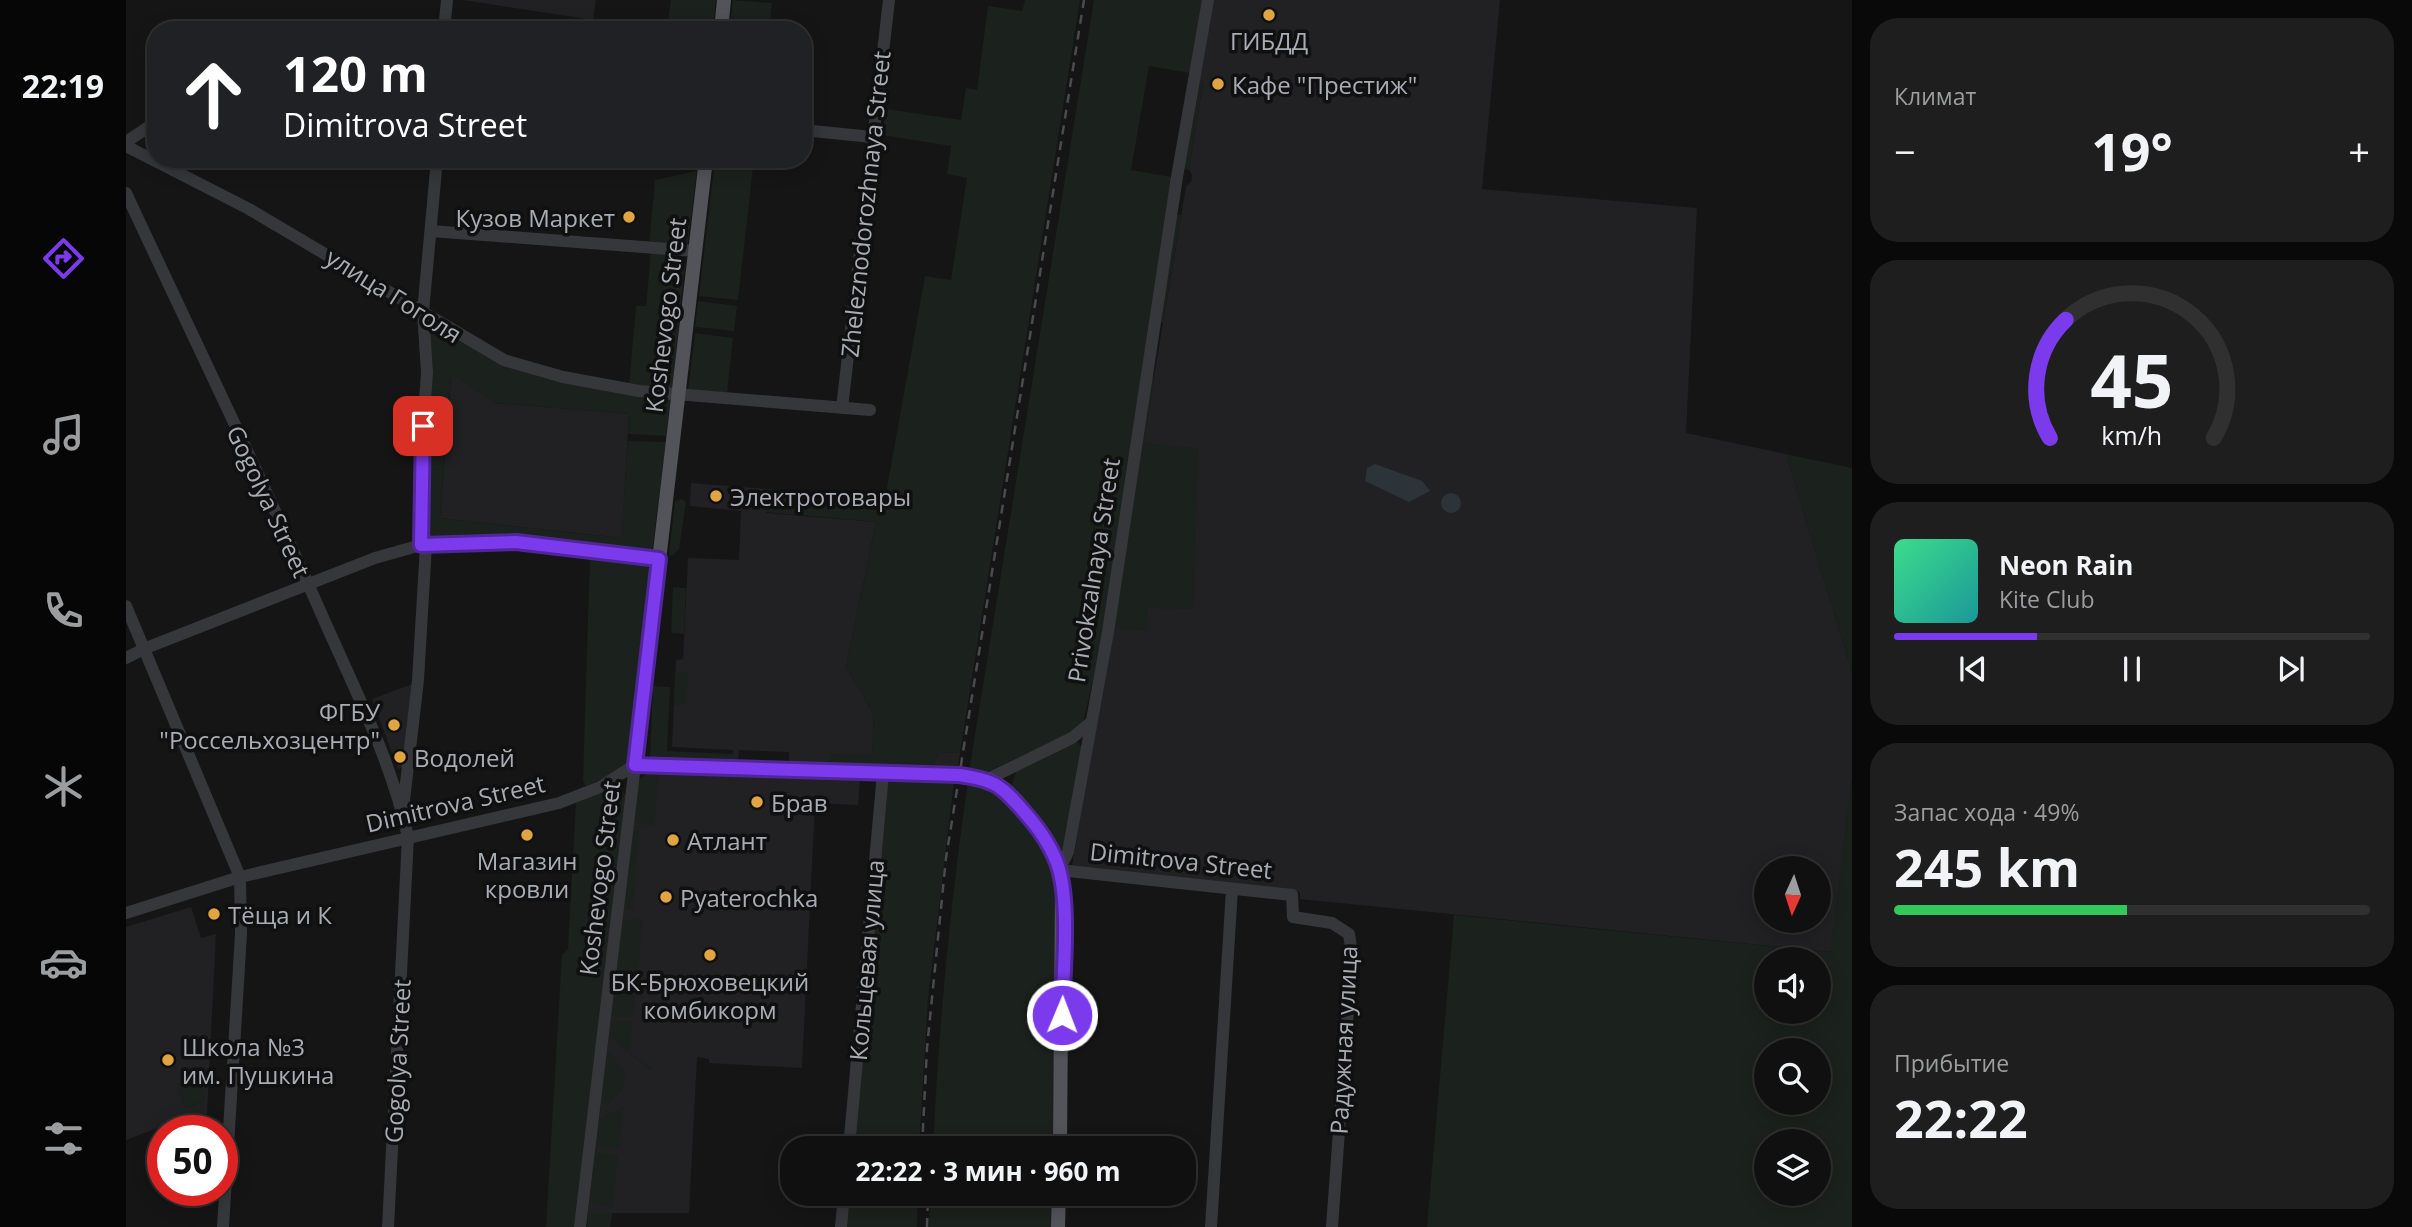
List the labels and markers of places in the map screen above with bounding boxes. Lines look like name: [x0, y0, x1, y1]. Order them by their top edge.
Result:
marker: ГИБДД: [1261, 7, 1277, 23]
place label: ГИБДД: [1230, 24, 1308, 57]
place label: Кафе "Престиж": [1232, 68, 1417, 101]
marker: Кафе "Престиж": [1210, 76, 1226, 92]
place label: Кузов Маркет: [456, 201, 615, 234]
marker: Кузов Маркет: [621, 209, 637, 225]
pin: [393, 396, 453, 456]
place label: Электротовары: [730, 480, 911, 513]
marker: Электротовары: [708, 488, 724, 504]
place label: ФГБУ "Россельхозцентр": [159, 695, 380, 756]
marker: ФГБУ "Россельхозцентр": [386, 717, 402, 733]
place label: Водолей: [414, 741, 515, 774]
marker: Водолей: [392, 749, 408, 765]
place label: Брав: [771, 786, 827, 819]
marker: Брав: [749, 794, 765, 810]
place label: Атлант: [687, 824, 767, 857]
marker: Магазин кровли: [519, 827, 535, 843]
marker: Атлант: [665, 832, 681, 848]
place label: Магазин кровли: [477, 844, 577, 905]
place label: Pyaterochka: [680, 881, 818, 914]
marker: Pyaterochka: [658, 889, 674, 905]
place label: Тёща и К: [228, 898, 332, 931]
marker: Тёща и К: [206, 906, 222, 922]
marker: БК-Брюховецкий комбикорм: [702, 947, 718, 963]
place label: БК-Брюховецкий комбикорм: [611, 965, 809, 1026]
place label: Школа №3 им. Пушкина: [182, 1030, 334, 1091]
marker: Школа №3 им. Пушкина: [160, 1052, 176, 1068]

